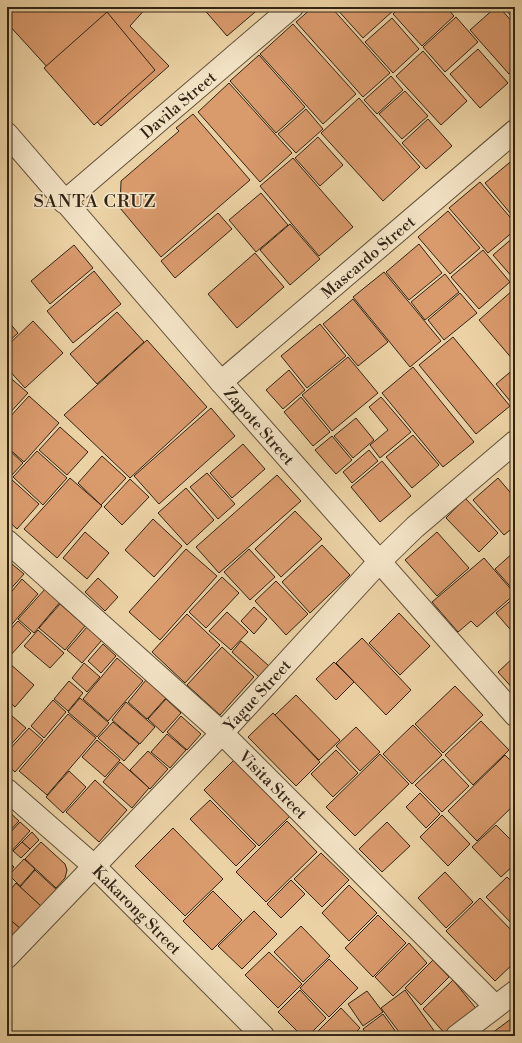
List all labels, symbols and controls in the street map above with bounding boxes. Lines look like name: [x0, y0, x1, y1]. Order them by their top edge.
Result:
street label: Davila Street: [137, 67, 221, 143]
district label: SANTA CRUZ: [33, 190, 157, 213]
street label: Mascardo Street: [317, 212, 420, 303]
street label: Zapote Street: [219, 383, 299, 470]
street label: Yague Street: [219, 656, 296, 736]
street label: Visita Street: [234, 746, 311, 824]
street label: Kakarong Street: [88, 861, 185, 959]

